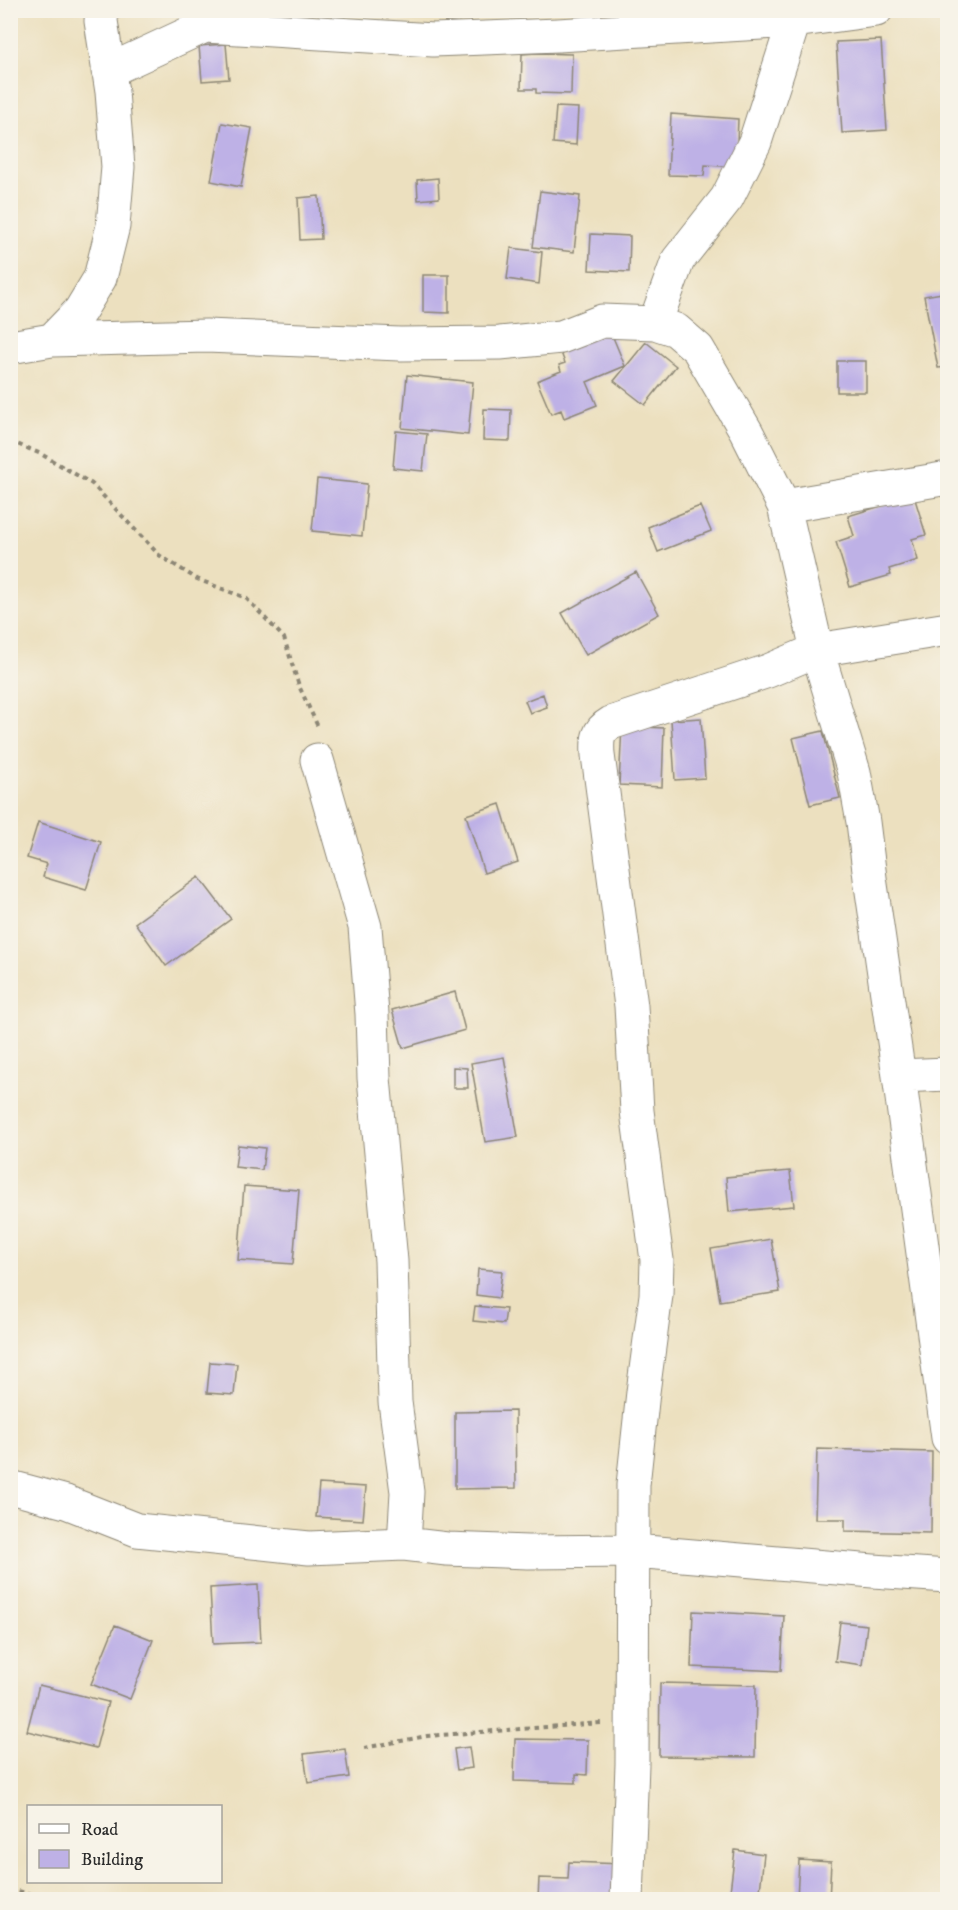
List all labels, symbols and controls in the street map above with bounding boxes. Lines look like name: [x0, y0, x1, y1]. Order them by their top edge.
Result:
legend: [27, 1805, 222, 1883]
text: Road: [81, 1819, 118, 1841]
text: Building: [81, 1849, 143, 1871]

